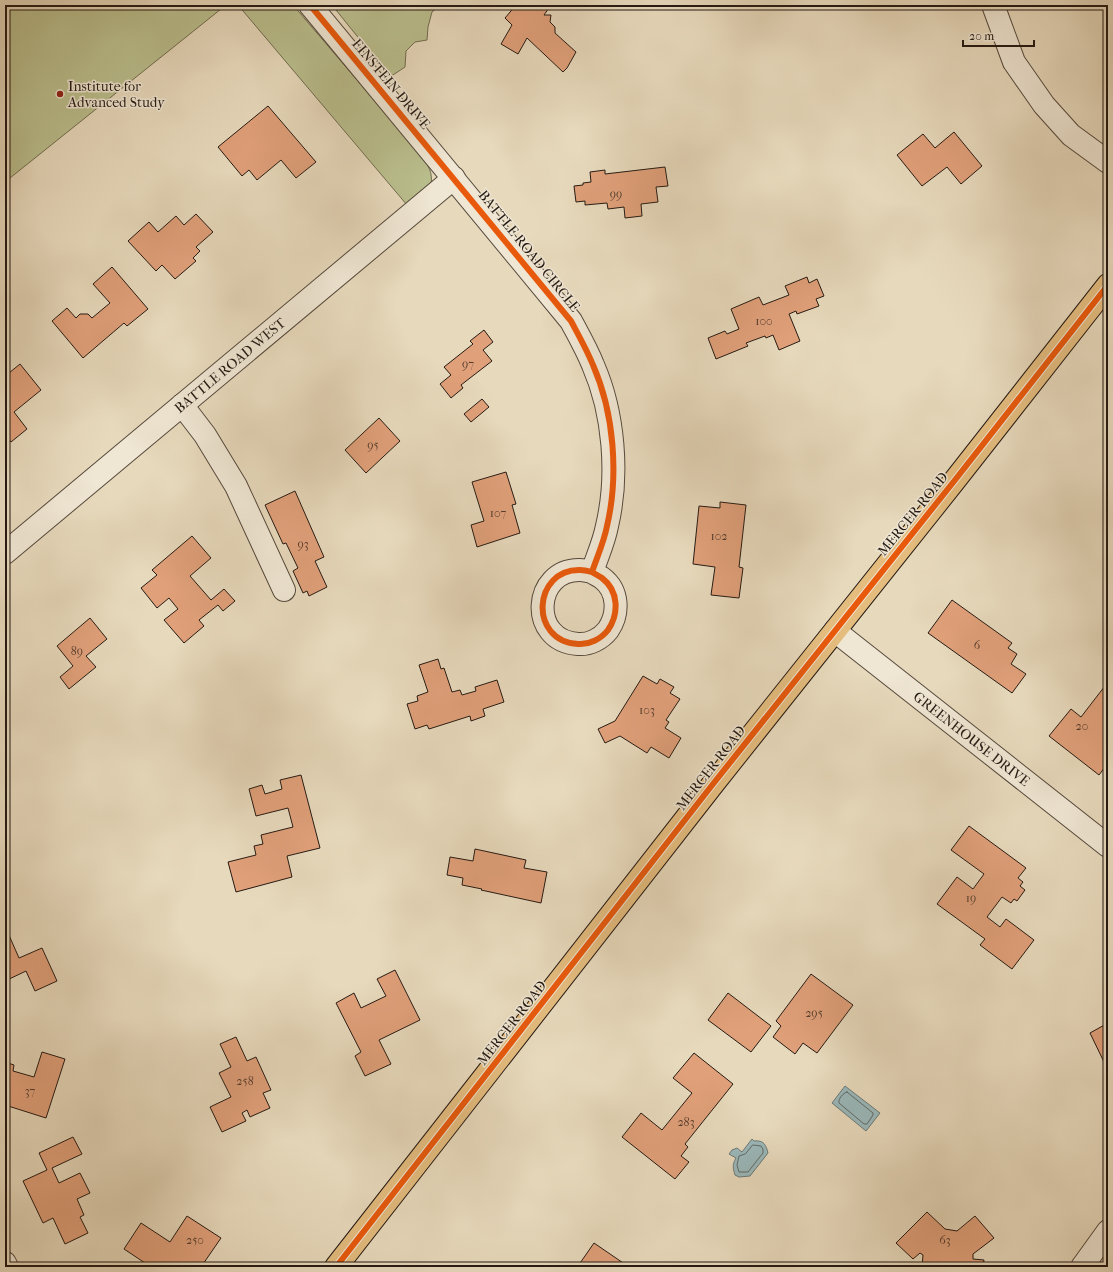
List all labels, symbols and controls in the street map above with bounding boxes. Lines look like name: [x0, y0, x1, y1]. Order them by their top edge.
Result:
scale bar: [963, 22, 1034, 48]
text: 20 m: [969, 29, 994, 43]
street label: EINSTEIN DRIVE: [348, 35, 434, 133]
place label: Institute for Advanced Study: [67, 78, 165, 111]
marker: Institute for Advanced Study: [55, 89, 65, 99]
street label: BATTLE ROAD CIRCLE: [475, 187, 584, 316]
house number: 99: [610, 187, 622, 201]
street label: BATTLE ROAD WEST: [171, 314, 289, 416]
house number: 100: [755, 314, 773, 328]
house number: 97: [462, 357, 474, 371]
house number: 95: [367, 438, 379, 452]
street label: MERCER ROAD: [874, 469, 952, 559]
house number: 107: [490, 506, 507, 520]
house number: 102: [710, 529, 728, 543]
house number: 93: [297, 537, 309, 551]
house number: 6: [974, 638, 981, 652]
house number: 89: [71, 644, 83, 658]
street label: GREENHOUSE DRIVE: [910, 688, 1034, 790]
house number: 103: [639, 703, 655, 717]
house number: 20: [1076, 719, 1088, 733]
street label: MERCER ROAD: [673, 722, 749, 814]
house number: 19: [966, 891, 976, 905]
street label: MERCER ROAD: [474, 977, 550, 1069]
house number: 295: [805, 1006, 823, 1020]
house number: 258: [236, 1074, 254, 1088]
house number: 37: [25, 1084, 36, 1098]
house number: 283: [677, 1115, 695, 1129]
house number: 250: [186, 1233, 204, 1247]
house number: 63: [939, 1233, 951, 1247]

